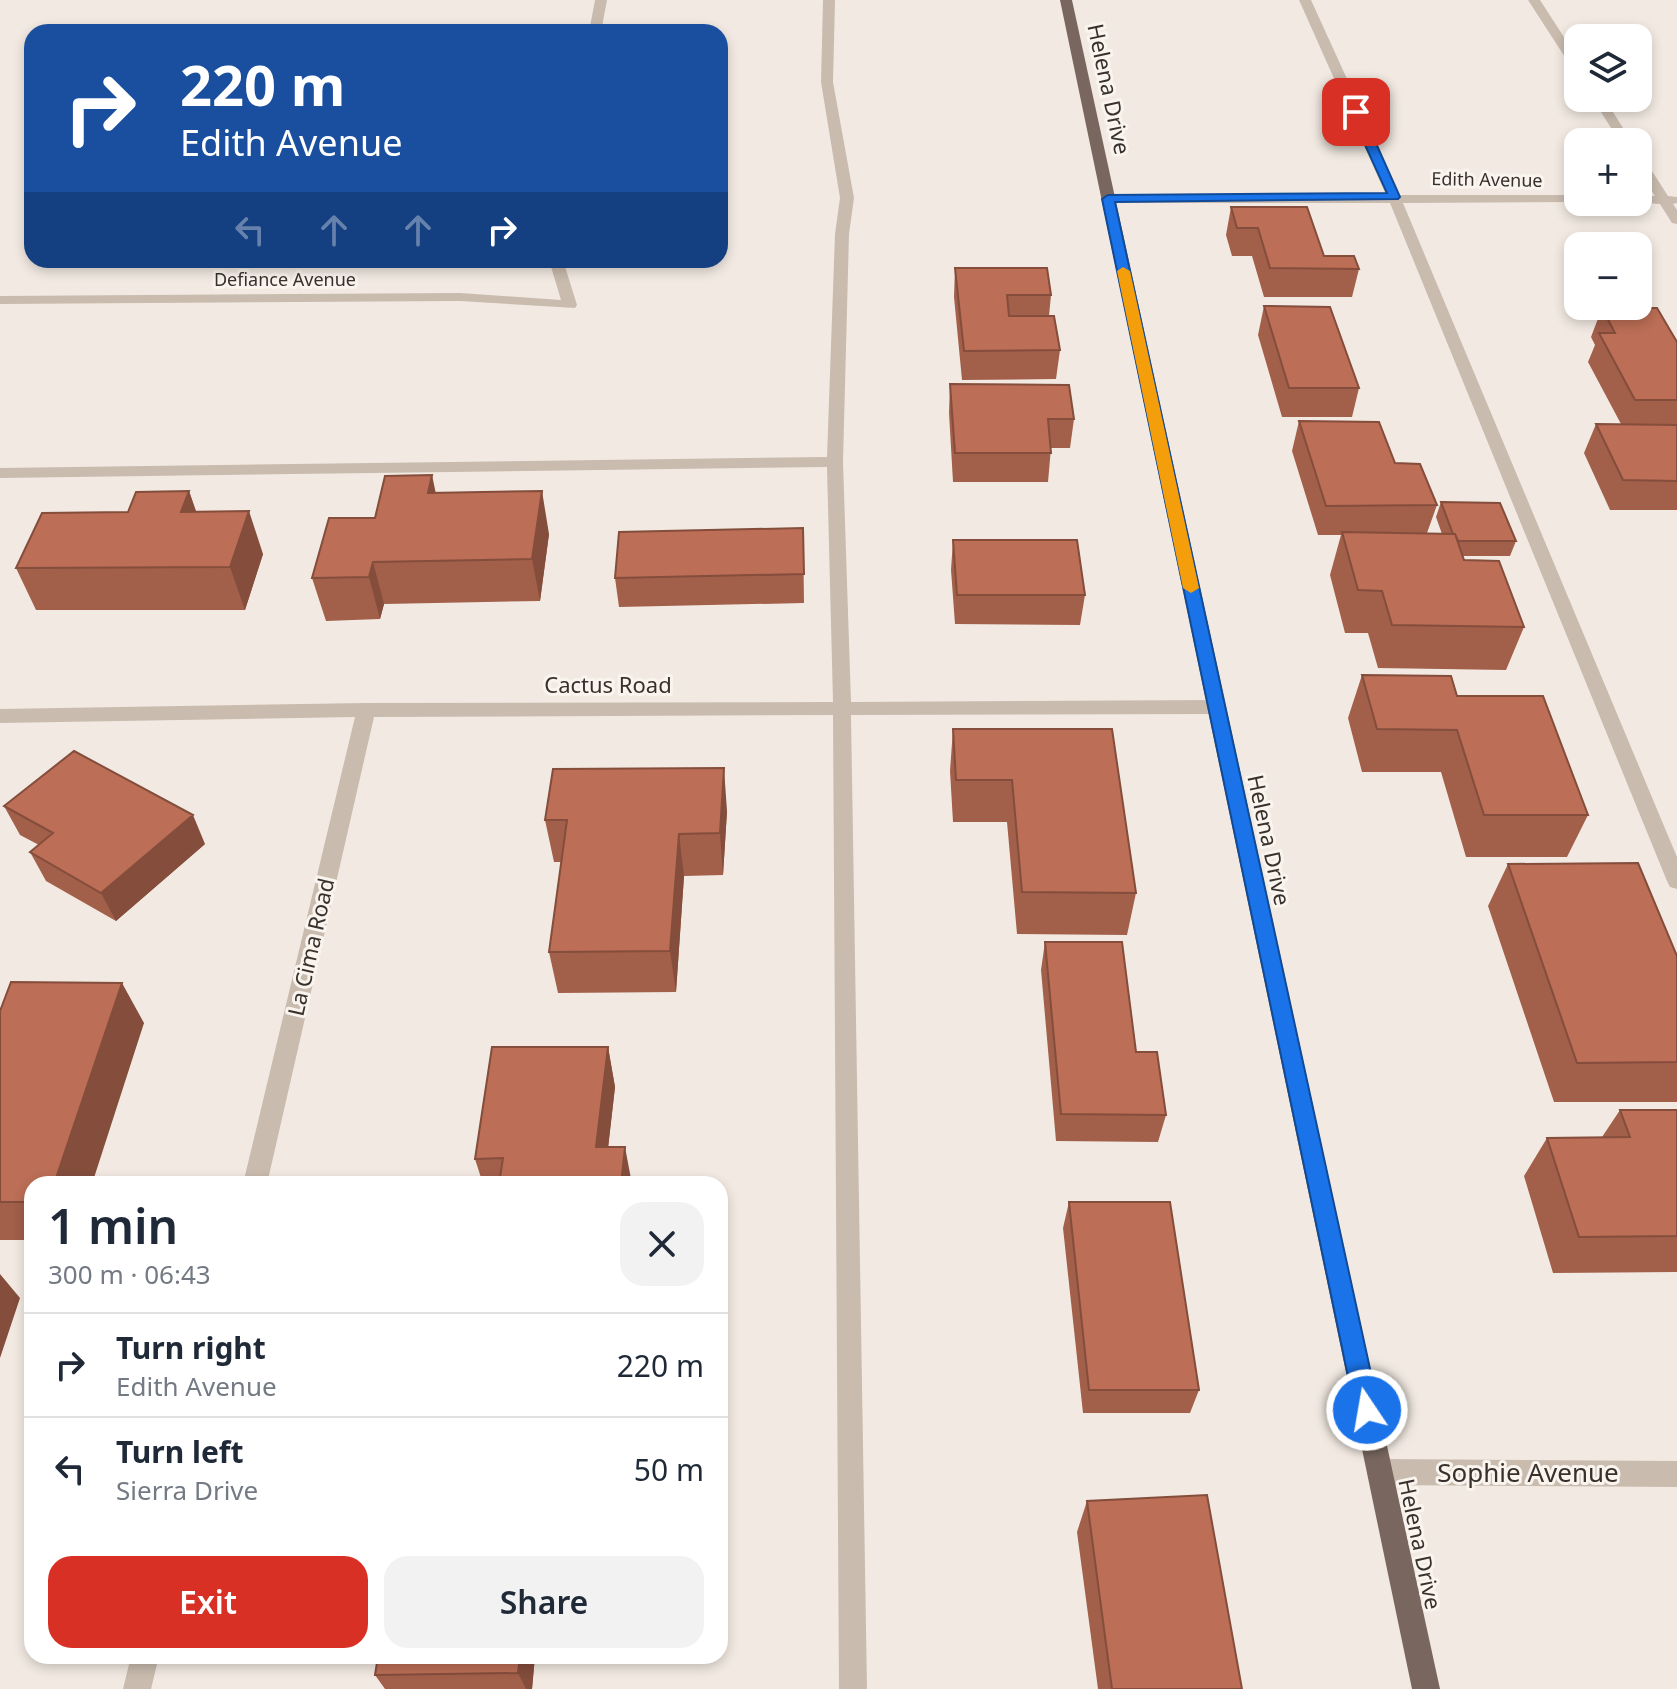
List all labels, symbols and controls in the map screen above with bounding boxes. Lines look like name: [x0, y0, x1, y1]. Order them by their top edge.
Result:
street label: Helena Drive: [1081, 21, 1138, 157]
map controls: [1564, 24, 1652, 320]
button: layers: [1564, 24, 1652, 112]
text: 220 m: [180, 46, 345, 122]
icon: right: [48, 56, 152, 160]
pin: [1322, 78, 1390, 146]
icon: arrive: [1334, 90, 1378, 134]
text: Edith Avenue: [180, 118, 402, 167]
button: +: [1564, 128, 1652, 216]
street label: Edith Avenue: [1431, 166, 1543, 192]
icon: left: [228, 208, 272, 252]
icon: ahead: [312, 208, 356, 252]
icon: ahead: [396, 208, 440, 252]
icon: right: [480, 208, 524, 252]
button: −: [1564, 232, 1652, 320]
street label: Defiance Avenue: [214, 267, 356, 291]
street label: Cactus Road: [544, 669, 672, 699]
street label: Helena Drive: [1241, 772, 1298, 908]
street label: La Cima Road: [280, 875, 340, 1019]
text: 1 min: [48, 1193, 178, 1258]
button: close: [620, 1202, 704, 1286]
text: 300 m · 06:43: [48, 1256, 211, 1292]
text: Turn right: [116, 1327, 266, 1368]
icon: right: [48, 1343, 92, 1387]
text: 220 m: [617, 1345, 704, 1386]
text: Edith Avenue: [116, 1368, 277, 1404]
position arrow: [1325, 1368, 1409, 1452]
text: Turn left: [116, 1431, 244, 1472]
icon: left: [48, 1447, 92, 1491]
text: 50 m: [634, 1449, 704, 1490]
street label: Sophie Avenue: [1437, 1454, 1619, 1490]
text: Sierra Drive: [116, 1472, 258, 1508]
street label: Helena Drive: [1392, 1476, 1449, 1612]
button: Exit: [48, 1556, 368, 1648]
button: Share: [384, 1556, 704, 1648]

